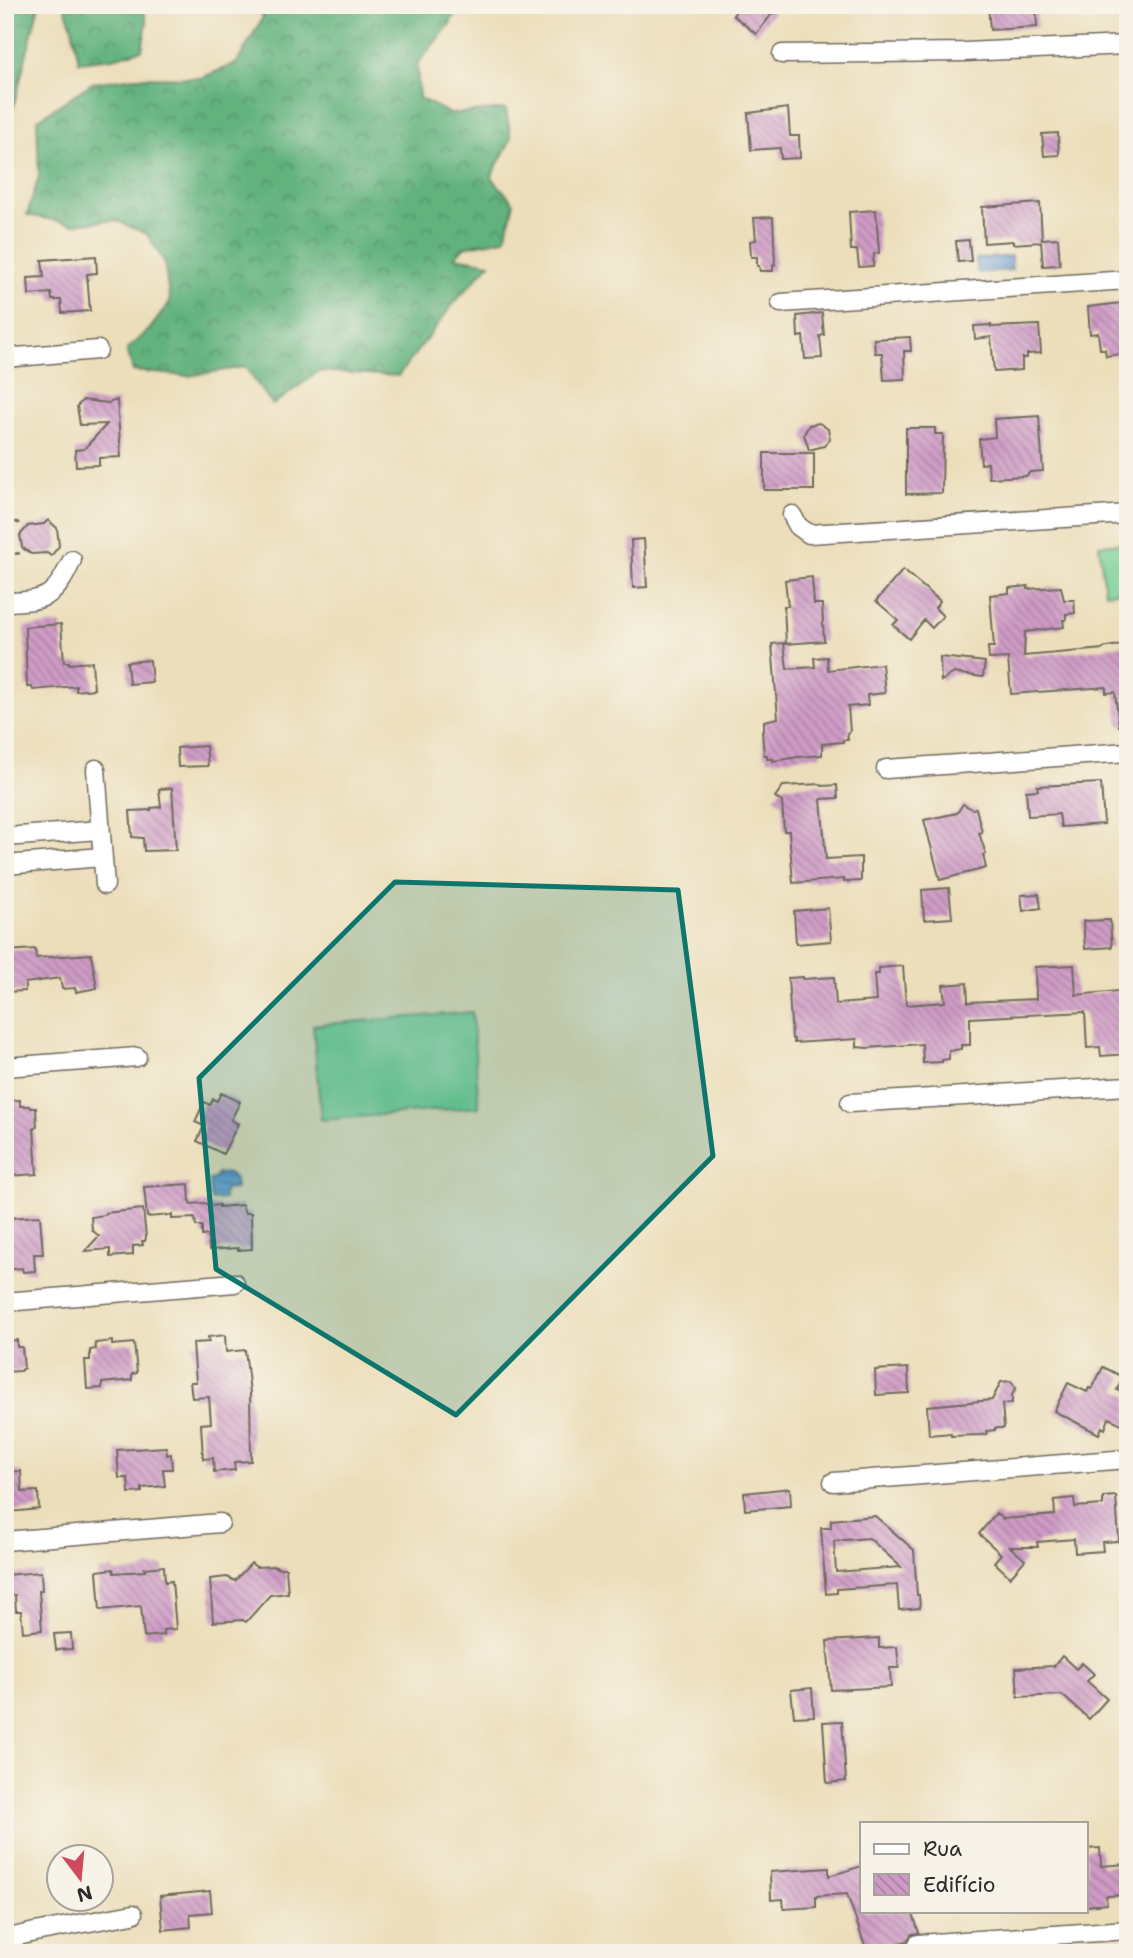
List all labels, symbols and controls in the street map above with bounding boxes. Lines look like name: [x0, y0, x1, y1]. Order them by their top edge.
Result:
legend: [860, 1822, 1088, 1912]
text: Rua: [923, 1835, 962, 1863]
north arrow: [46, 1842, 116, 1912]
text: Edifício: [923, 1871, 995, 1899]
text: N: [74, 1880, 95, 1908]

